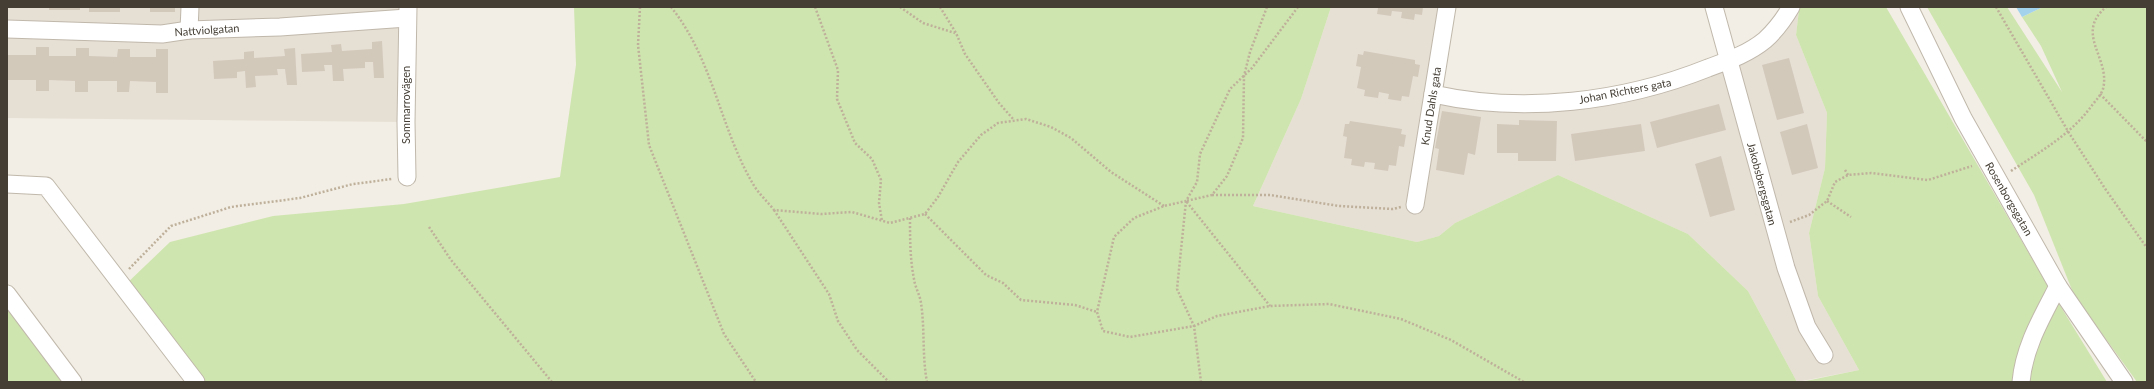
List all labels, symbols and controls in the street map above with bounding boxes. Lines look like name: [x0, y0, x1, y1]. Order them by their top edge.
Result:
street label: Nattviolgatan: [174, 21, 240, 38]
street label: Sommarrovägen: [399, 66, 412, 144]
street label: Knud Dahls gata: [1418, 66, 1443, 146]
street label: Johan Richters gata: [1578, 75, 1672, 106]
street label: Jakobsbergsgatan: [1745, 141, 1780, 227]
street label: Rosenborgsgatan: [1983, 160, 2036, 238]

